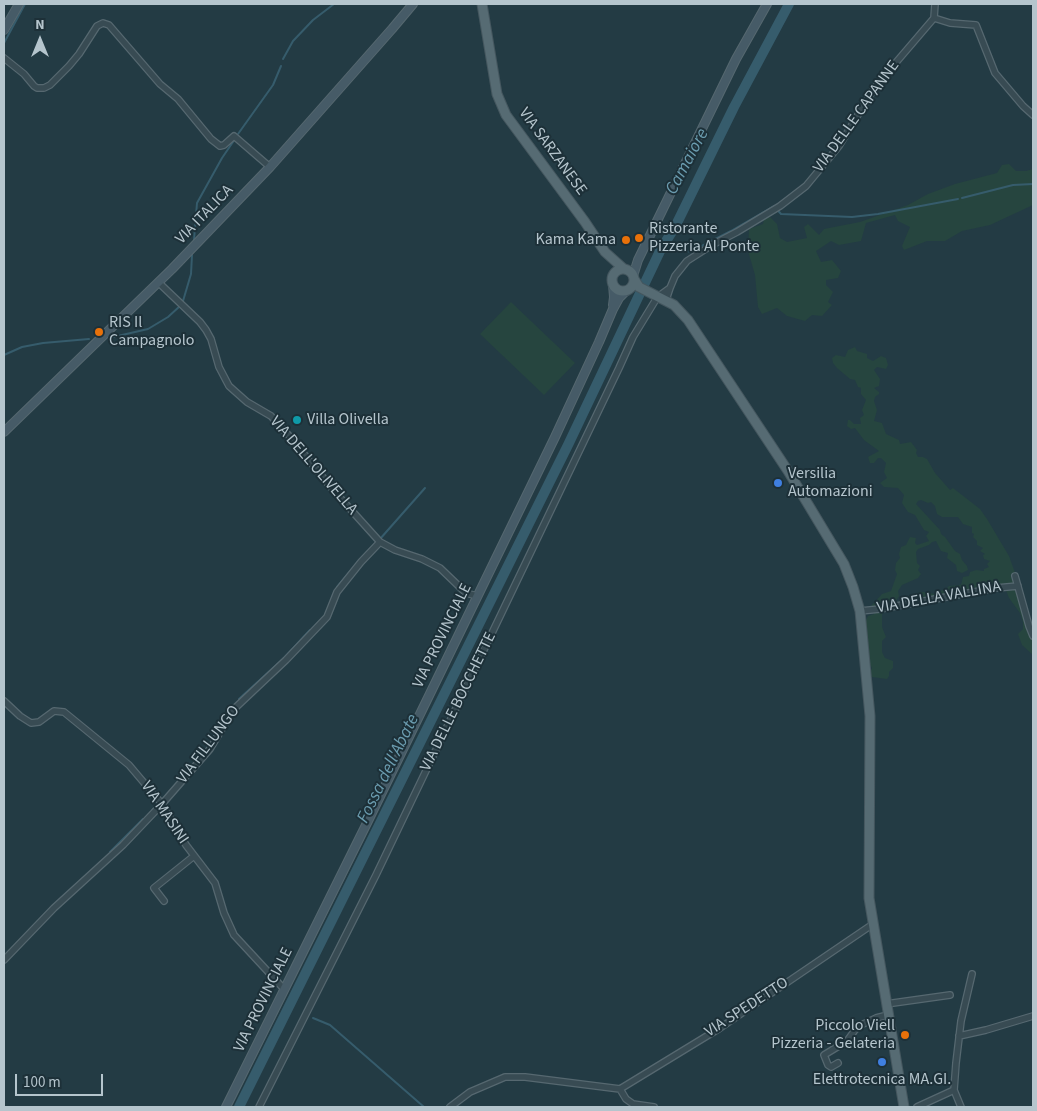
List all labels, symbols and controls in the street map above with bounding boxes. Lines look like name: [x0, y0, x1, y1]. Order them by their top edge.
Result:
north arrow: [15, 15, 65, 65]
text: N: [35, 15, 45, 35]
street label: VIA DELLE CAPANNE: [810, 57, 904, 177]
street label: VIA SARZANESE: [514, 104, 590, 200]
water label: Camaiore: [662, 125, 714, 199]
street label: VIA ITALICA: [172, 181, 238, 249]
place label: Ristorante Pizzeria Al Ponte: [649, 219, 759, 257]
place label: Kama Kama: [535, 230, 616, 250]
marker: Ristorante Pizzeria Al Ponte: [633, 232, 645, 244]
marker: Kama Kama: [620, 234, 632, 246]
place label: RIS Il Campagnolo: [109, 313, 194, 351]
marker: RIS Il Campagnolo: [93, 326, 105, 338]
place label: Villa Olivella: [307, 410, 389, 430]
street label: VIA DELL'OLIVELLA: [265, 413, 361, 519]
marker: Villa Olivella: [291, 414, 303, 426]
place label: Versilia Automazioni: [788, 464, 873, 502]
marker: Versilia Automazioni: [772, 477, 784, 489]
street label: VIA DELLA VALLINA: [875, 578, 1003, 618]
street label: VIA PROVINCIALE: [409, 581, 477, 691]
street label: VIA DELLE BOCCHETTE: [417, 629, 501, 775]
street label: VIA FILLUNGO: [173, 702, 245, 788]
water label: Fossa dell'Abate: [353, 711, 425, 827]
street label: VIA MASINI: [136, 778, 192, 848]
street label: VIA PROVINCIALE: [230, 945, 298, 1055]
street label: VIA SPEDETTO: [701, 974, 793, 1042]
place label: Piccolo Viell Pizzeria - Gelateria: [771, 1016, 895, 1054]
marker: Piccolo Viell Pizzeria - Gelateria: [899, 1029, 911, 1041]
marker: Elettrotecnica MA.GI.: [876, 1056, 888, 1068]
scale bar: [18, 1064, 105, 1096]
place label: Elettrotecnica MA.GI.: [813, 1070, 951, 1090]
text: 100 m: [23, 1072, 61, 1093]

